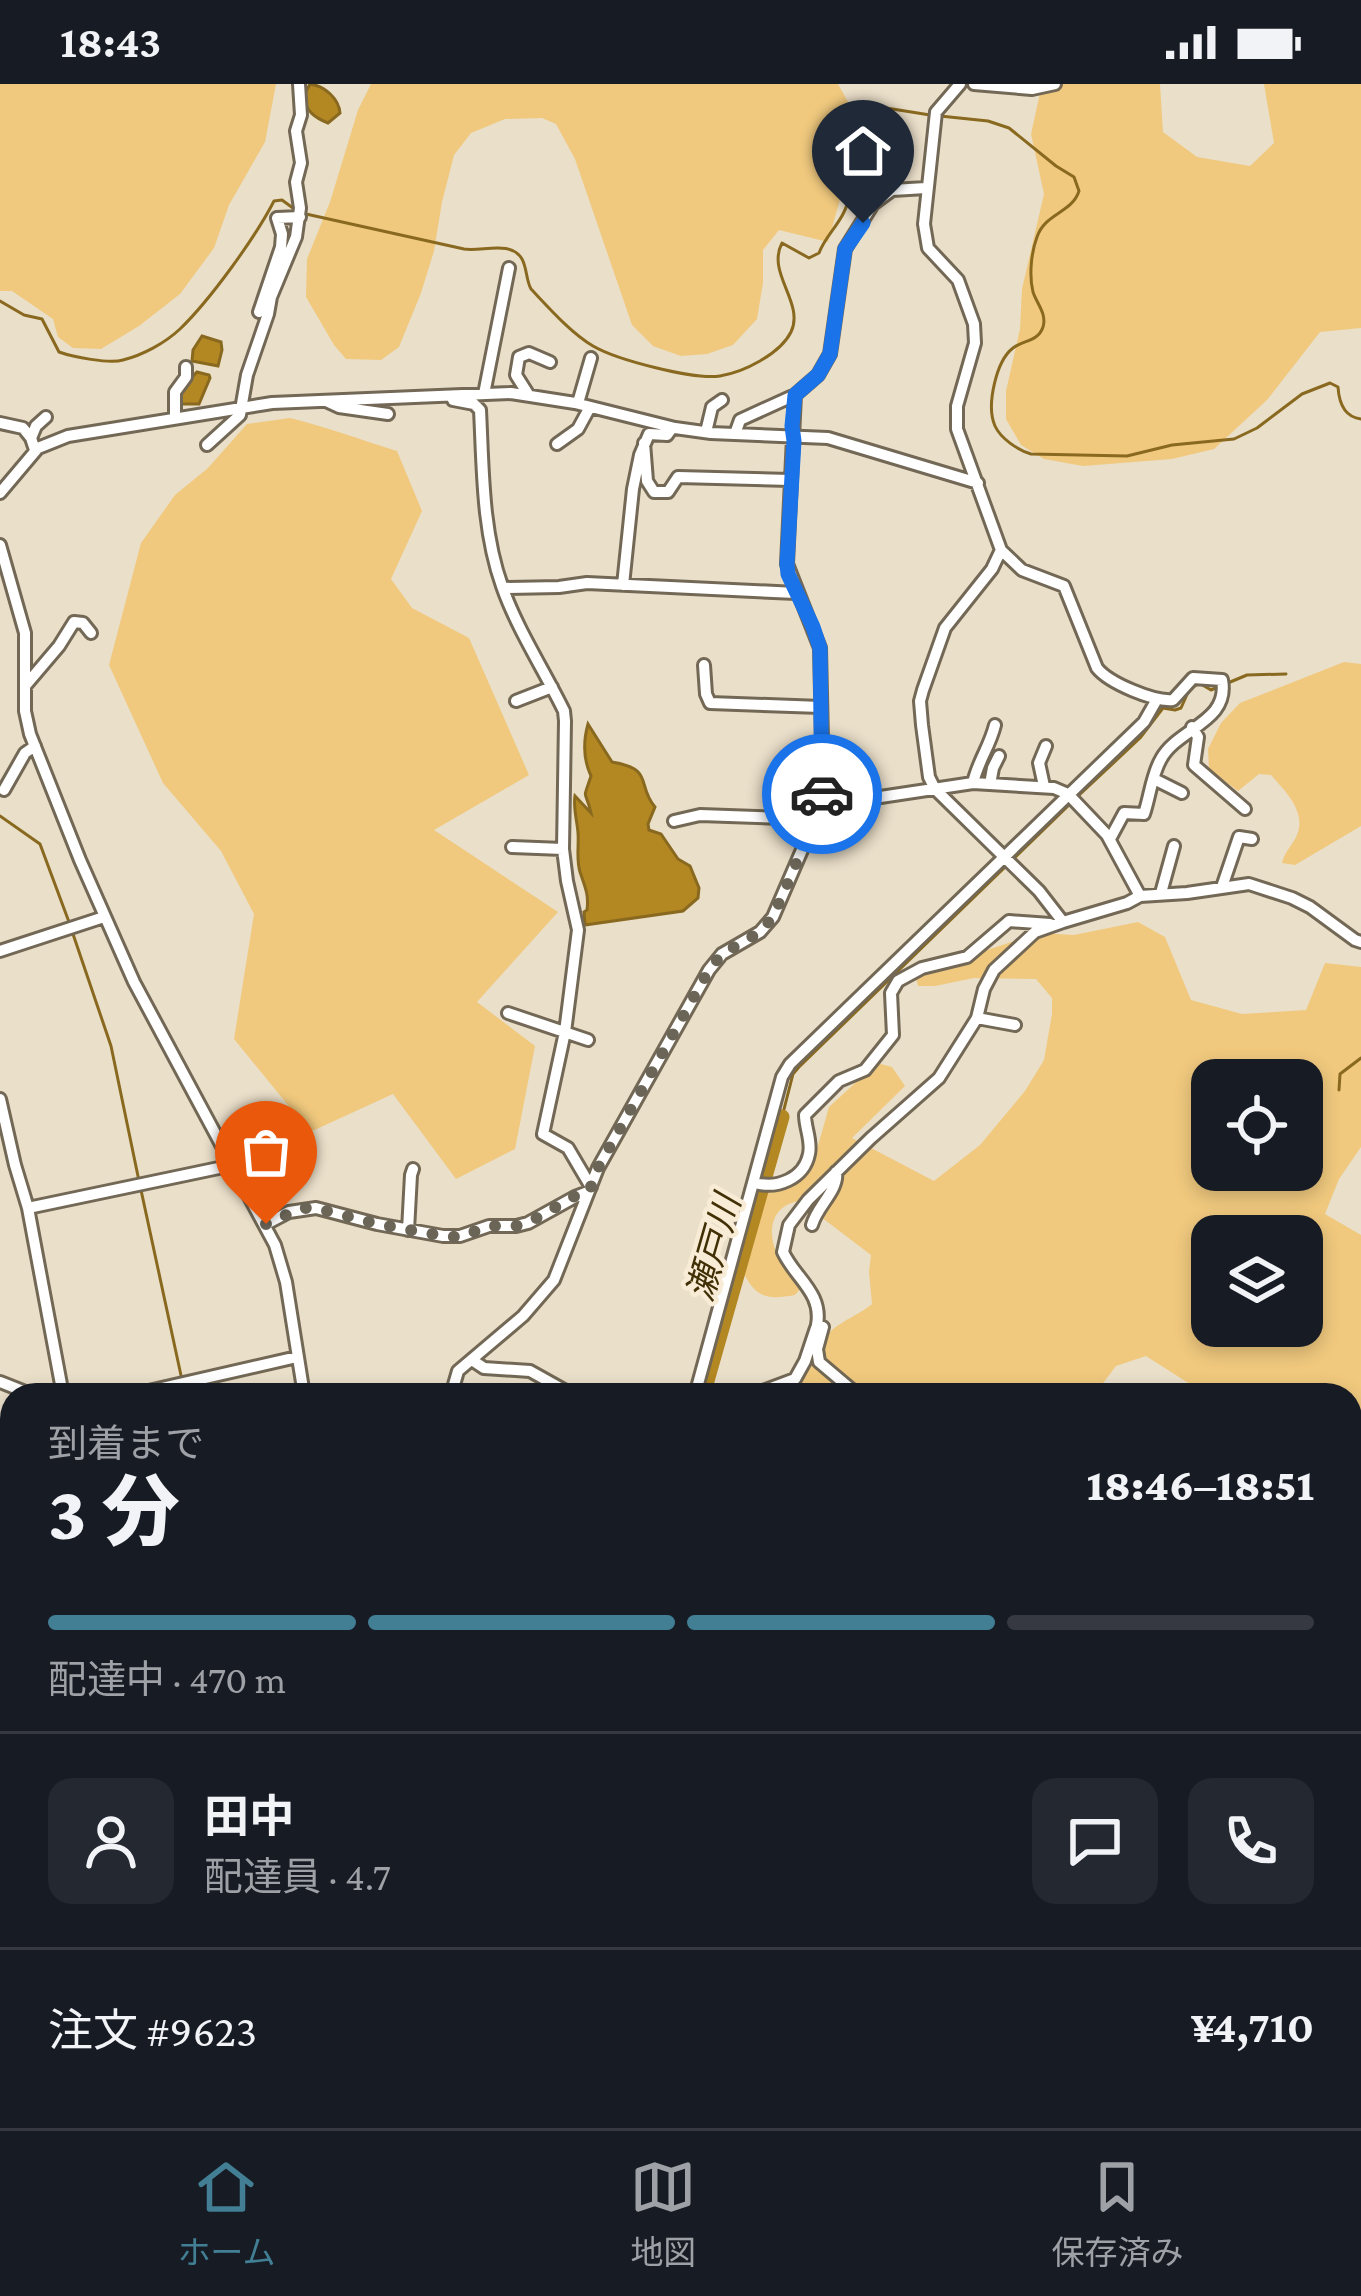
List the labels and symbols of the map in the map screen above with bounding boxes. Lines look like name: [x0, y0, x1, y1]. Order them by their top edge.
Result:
pin: [812, 100, 914, 223]
courier: [762, 734, 882, 854]
pin: [215, 1101, 317, 1224]
water label: 瀬戸川: [680, 1187, 749, 1305]

